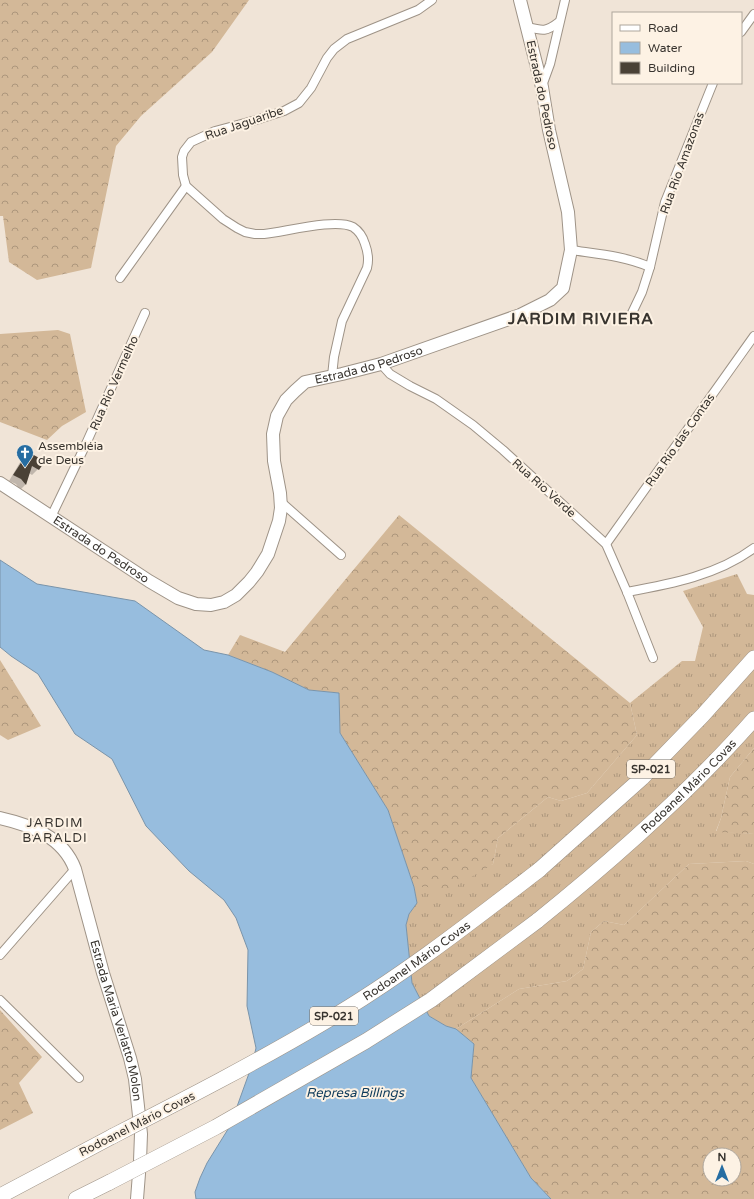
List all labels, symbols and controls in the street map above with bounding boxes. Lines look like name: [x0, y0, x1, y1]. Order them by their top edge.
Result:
legend: [612, 12, 742, 84]
text: Road: [648, 21, 678, 35]
street label: Estrada do Pedroso: [524, 39, 560, 151]
text: Water: [648, 41, 683, 55]
text: Building: [648, 61, 695, 75]
street label: Rua Jaguaribe: [203, 103, 285, 143]
street label: Rua Rio Amazonas: [657, 110, 707, 216]
district label: JARDIM RIVIERA: [507, 309, 654, 329]
street label: Rua Rio Vermelho: [87, 334, 141, 432]
street label: Estrada do Pedroso: [313, 343, 425, 387]
street label: Rua Rio das Contas: [643, 391, 718, 489]
place label: Assembléia de Deus: [38, 439, 103, 467]
church icon: Assembléia de Deus: [15, 443, 35, 468]
street label: Rua Rio Verde: [509, 456, 579, 520]
street label: Estrada do Pedroso: [51, 513, 152, 586]
street label: Rodoanel Mário Covas: [638, 736, 739, 836]
road number: SP-021: [627, 760, 675, 778]
district label: JARDIM BARALDI: [22, 815, 88, 846]
street label: Rodoanel Mário Covas: [360, 918, 473, 1003]
street label: Estrada Maria Verlatto Molon: [87, 938, 144, 1102]
road number: SP-021: [310, 1007, 358, 1025]
water label: Represa Billings: [306, 1085, 405, 1101]
street label: Rodoanel Mário Covas: [77, 1089, 197, 1159]
north arrow: [702, 1147, 742, 1187]
text: N: [718, 1151, 726, 1164]

